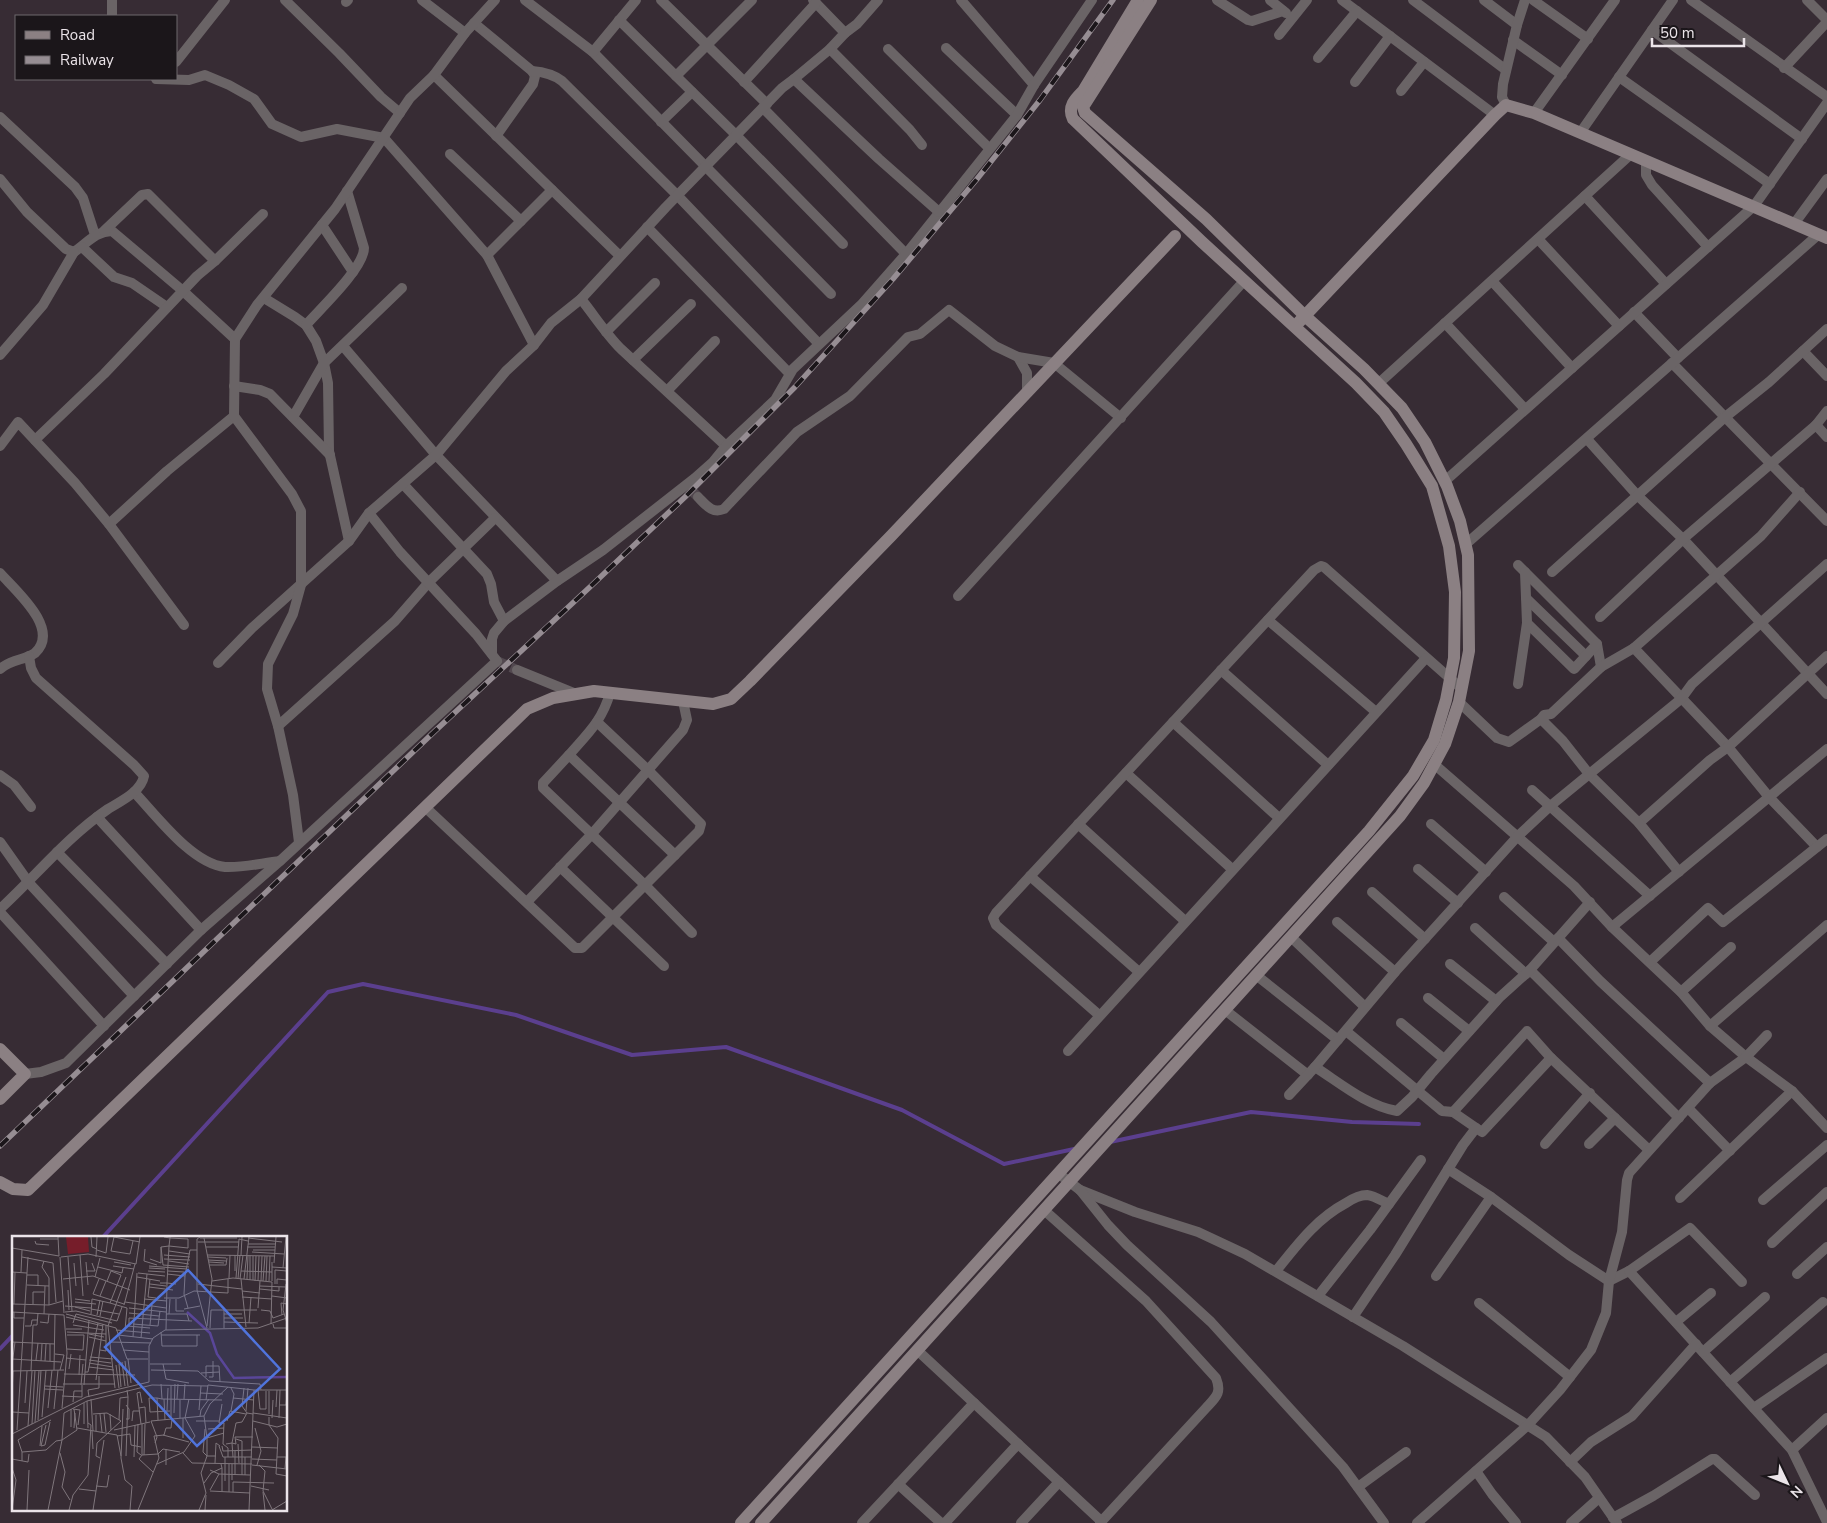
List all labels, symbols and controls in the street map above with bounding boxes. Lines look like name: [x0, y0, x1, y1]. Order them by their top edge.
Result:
legend: [15, 15, 178, 80]
scale bar: [1652, 15, 1744, 47]
text: 50 m: [1660, 23, 1695, 43]
text: Road: [60, 25, 95, 45]
text: Railway: [60, 50, 114, 70]
inset map: [12, 1236, 288, 1510]
north arrow: [1762, 1458, 1812, 1508]
text: N: [1786, 1481, 1807, 1502]

